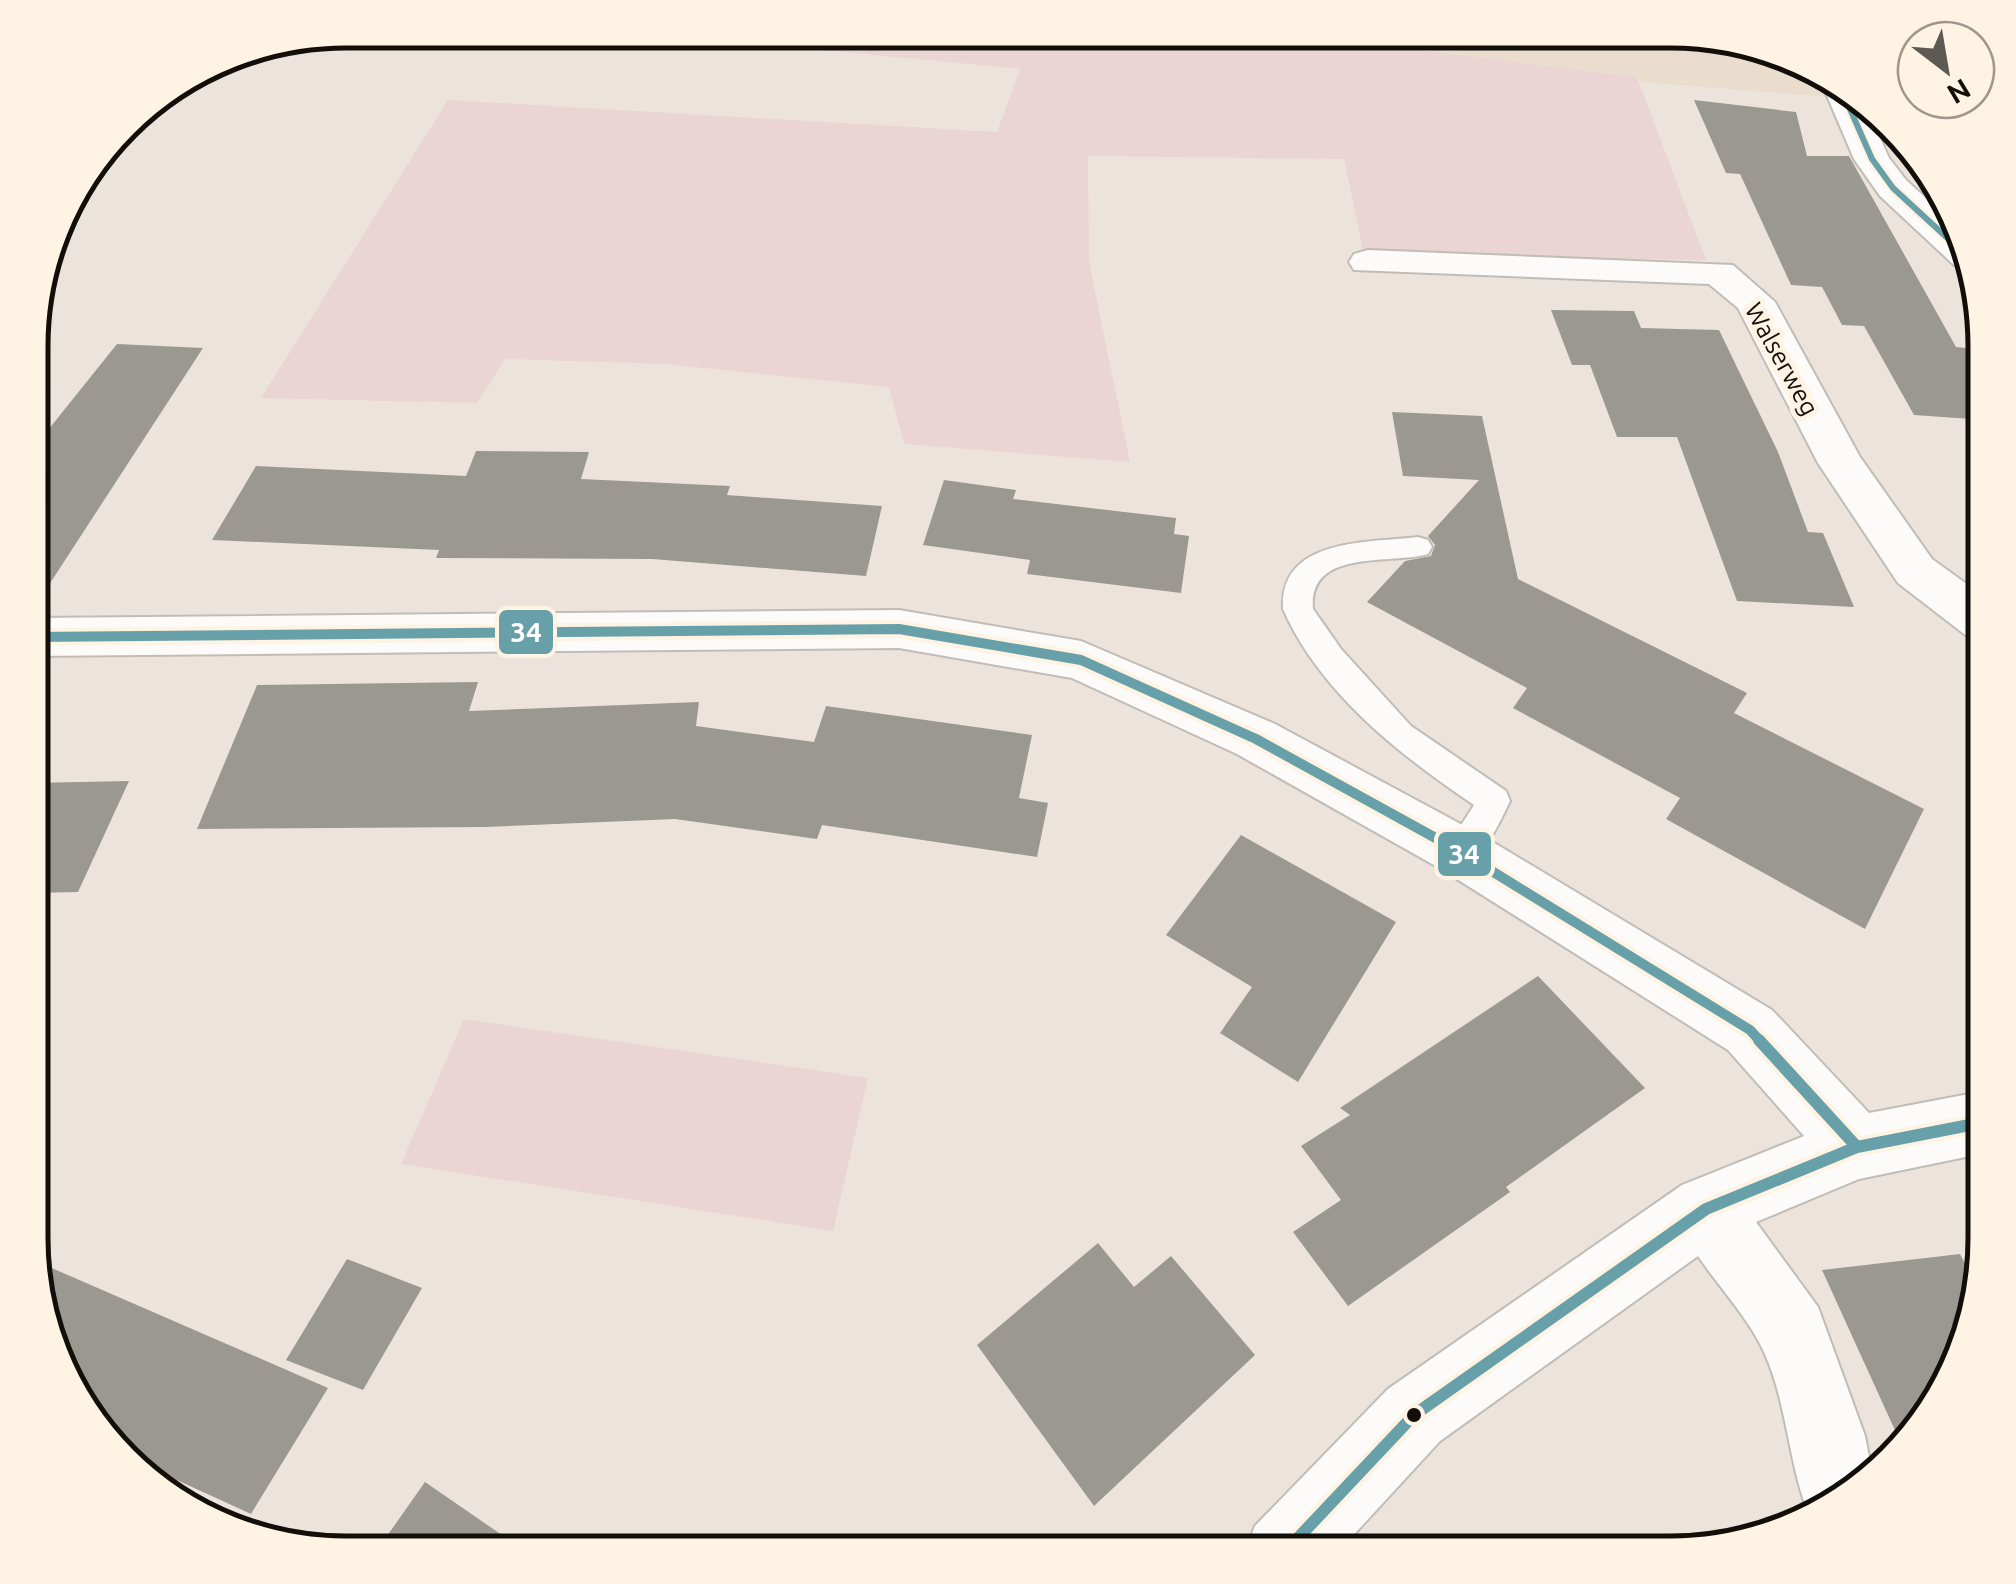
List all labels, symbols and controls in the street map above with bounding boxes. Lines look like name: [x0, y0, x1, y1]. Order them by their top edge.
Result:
north arrow: [1896, 20, 1996, 120]
text: N: [1942, 73, 1976, 111]
street label: Walserweg: [1740, 298, 1824, 420]
line badge: 34: [497, 608, 555, 656]
text: 34: [510, 616, 542, 647]
line badge: 34: [1436, 830, 1493, 878]
text: 34: [1448, 838, 1480, 869]
unlabelled marker: [1404, 1405, 1424, 1425]

